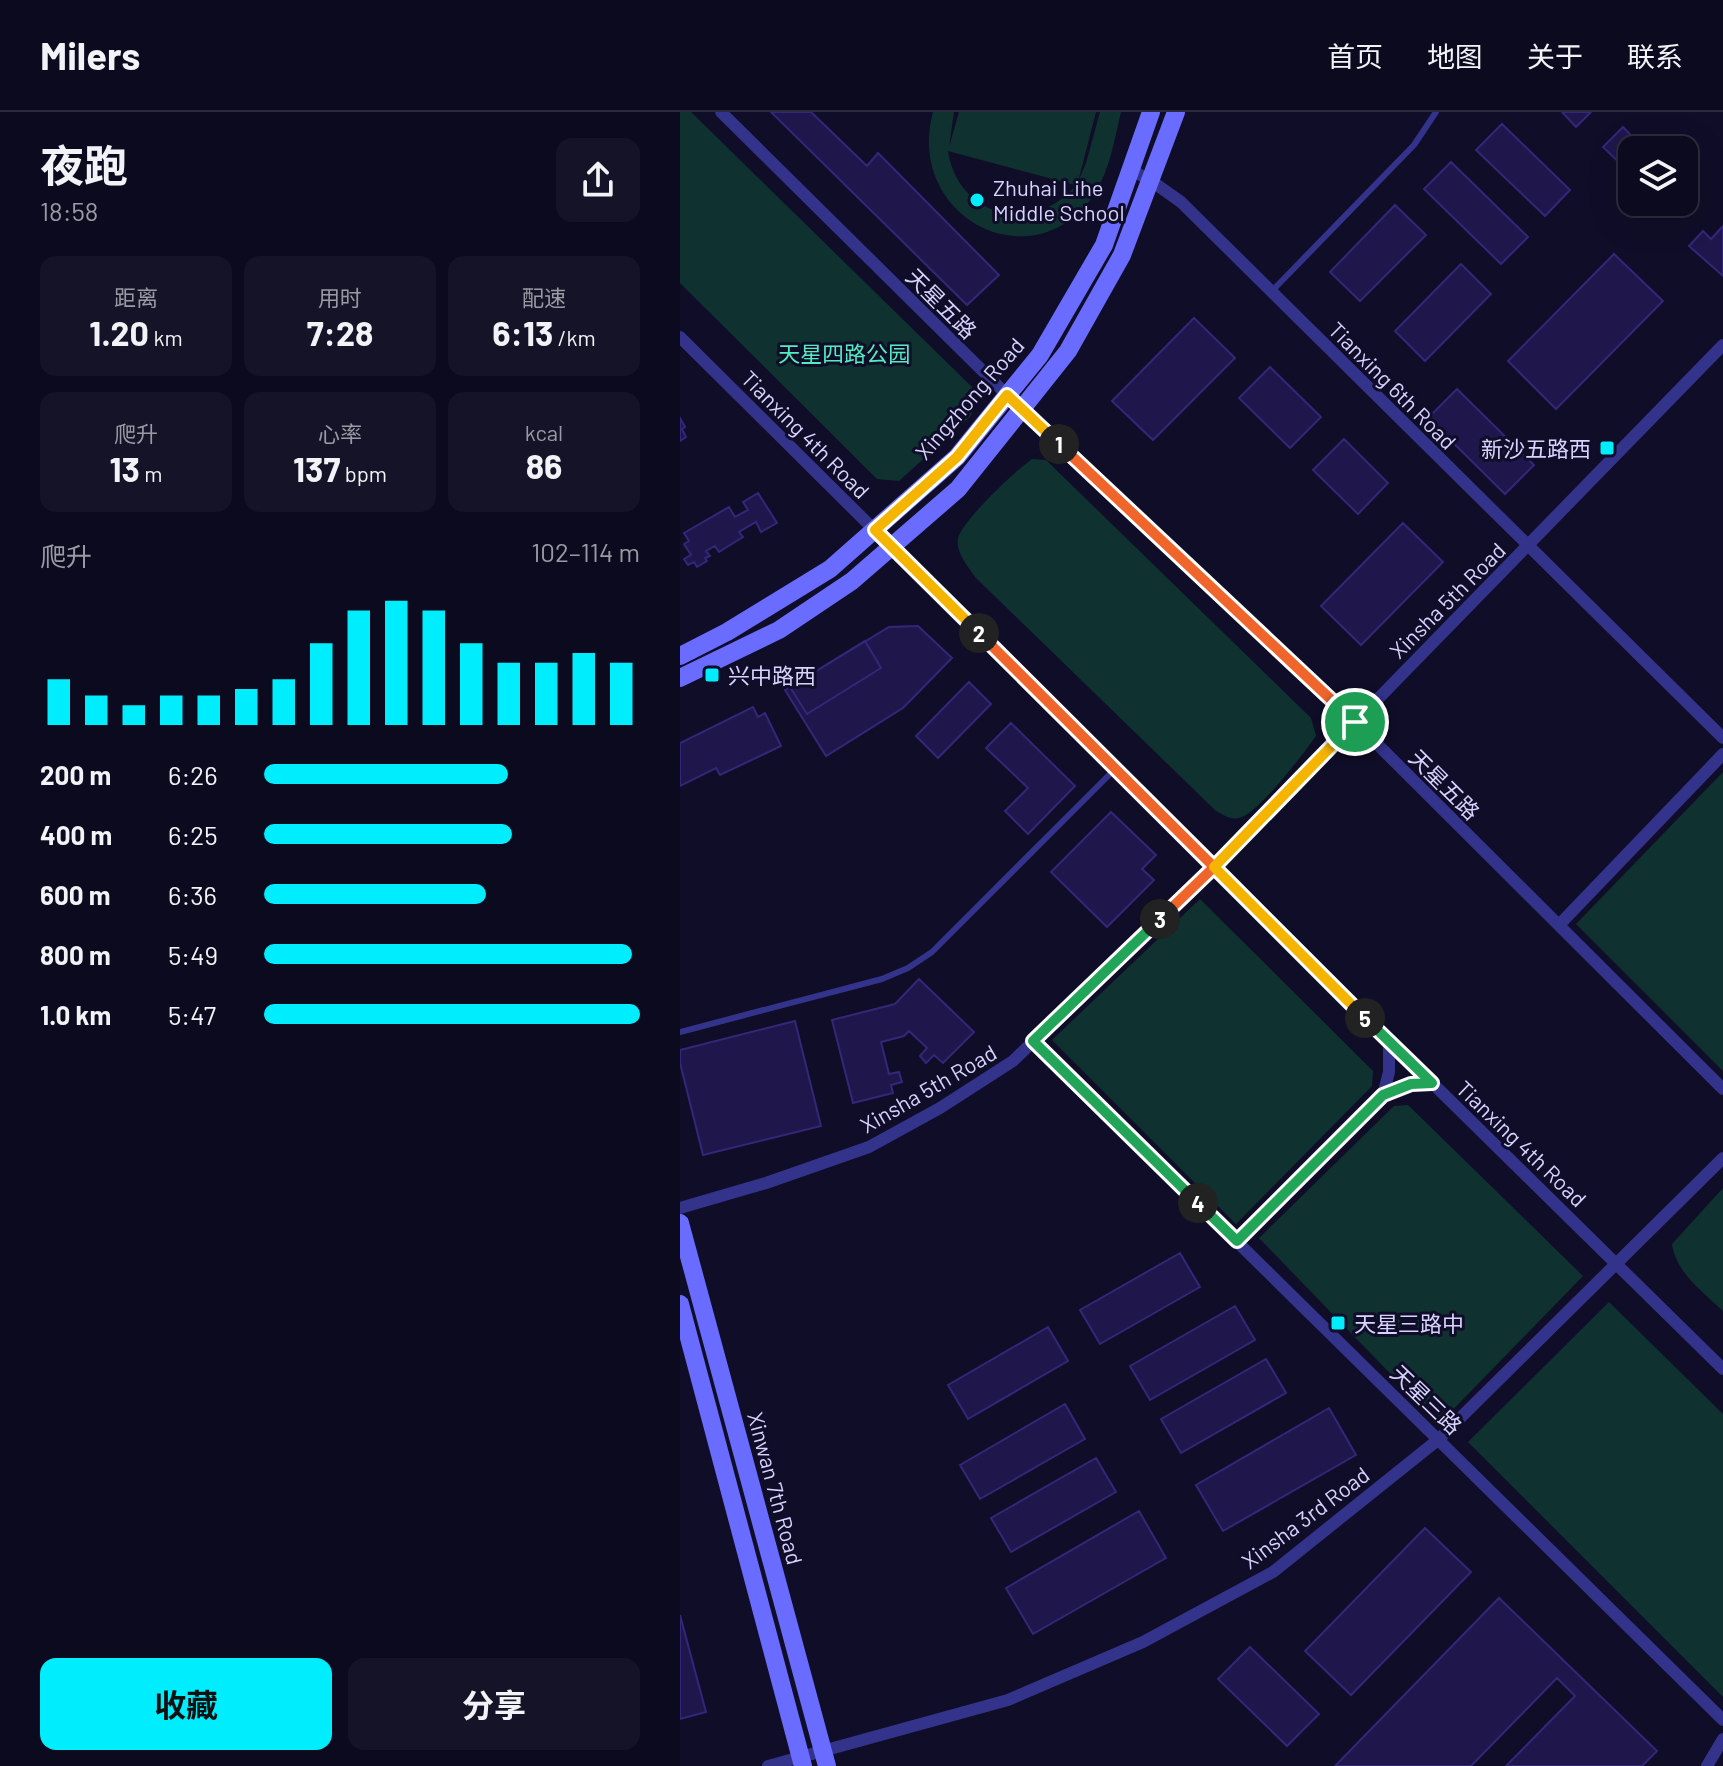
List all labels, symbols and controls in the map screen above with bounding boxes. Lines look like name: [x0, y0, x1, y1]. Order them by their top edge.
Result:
text: Milers: [40, 32, 140, 78]
text: 首页: [1327, 39, 1383, 73]
text: 地图: [1427, 39, 1483, 73]
text: 关于: [1527, 39, 1583, 73]
text: 联系: [1627, 39, 1683, 73]
map controls: [1618, 136, 1698, 216]
button: layers: [1618, 136, 1698, 216]
text: 夜跑: [40, 138, 128, 191]
button: share: [556, 138, 640, 222]
place label: Zhuhai Lihe Middle School: [993, 174, 1125, 225]
marker: Zhuhai Lihe Middle School: [968, 191, 986, 209]
text: 18:58: [40, 195, 98, 226]
street label: 天星五路: [902, 263, 982, 343]
text: 距离: [114, 284, 158, 310]
text: 用时: [318, 284, 362, 310]
text: 配速: [522, 284, 566, 310]
text: 1.20: [89, 312, 149, 353]
text: 7:28: [307, 312, 373, 353]
text: 6:13: [492, 312, 553, 353]
street label: Tianxing 6th Road: [1324, 316, 1462, 454]
text: km: [149, 324, 183, 350]
text: /km: [553, 324, 596, 350]
street label: Xingzhong Road: [909, 332, 1029, 464]
park label: 天星四路公园: [778, 340, 910, 366]
street label: Tianxing 4th Road: [737, 365, 875, 503]
text: kcal: [525, 419, 563, 445]
text: 爬升: [114, 420, 158, 446]
text: 心率: [318, 420, 362, 446]
pin: 1: [1039, 424, 1079, 464]
text: 1: [1055, 431, 1063, 457]
place label: 新沙五路西: [1481, 435, 1591, 461]
marker: 新沙五路西: [1598, 439, 1616, 457]
text: 86: [526, 445, 562, 486]
text: 13: [109, 448, 140, 489]
text: 137: [293, 448, 340, 489]
text: m: [140, 460, 163, 486]
text: bpm: [340, 460, 387, 486]
text: 102–114 m: [531, 536, 640, 567]
street label: Xinsha 5th Road: [1384, 537, 1510, 663]
text: 爬升: [40, 540, 92, 571]
pin: 2: [959, 613, 999, 653]
text: 2: [973, 620, 985, 646]
place label: 兴中路西: [728, 662, 816, 688]
marker: 兴中路西: [703, 666, 721, 684]
pin: [1321, 688, 1389, 756]
icon: arrive: [1333, 700, 1377, 744]
street label: 天星五路: [1405, 744, 1485, 824]
text: 200 m: [40, 759, 111, 790]
text: 6:26: [168, 759, 218, 790]
text: 400 m: [40, 819, 112, 850]
text: 6:25: [168, 819, 218, 850]
text: 600 m: [40, 879, 111, 910]
text: 6:36: [168, 879, 217, 910]
pin: 3: [1140, 899, 1180, 939]
text: 3: [1154, 906, 1166, 932]
text: 800 m: [40, 939, 111, 970]
text: 5:49: [168, 939, 218, 970]
pin: 5: [1345, 998, 1385, 1038]
text: 1.0 km: [40, 999, 111, 1030]
text: 5:47: [168, 999, 216, 1030]
text: 5: [1359, 1005, 1371, 1031]
street label: Xinsha 5th Road: [855, 1039, 1001, 1137]
street label: Tianxing 4th Road: [1452, 1075, 1592, 1211]
pin: 4: [1178, 1183, 1218, 1223]
text: 4: [1191, 1190, 1205, 1216]
place label: 天星三路中: [1354, 1310, 1464, 1336]
marker: 天星三路中: [1329, 1314, 1347, 1332]
street label: 天星三路: [1386, 1359, 1468, 1439]
street label: Xinwan 7th Road: [743, 1409, 809, 1567]
street label: Xinsha 3rd Road: [1236, 1461, 1374, 1573]
button: 收藏: [40, 1658, 332, 1750]
button: 分享: [348, 1658, 640, 1750]

